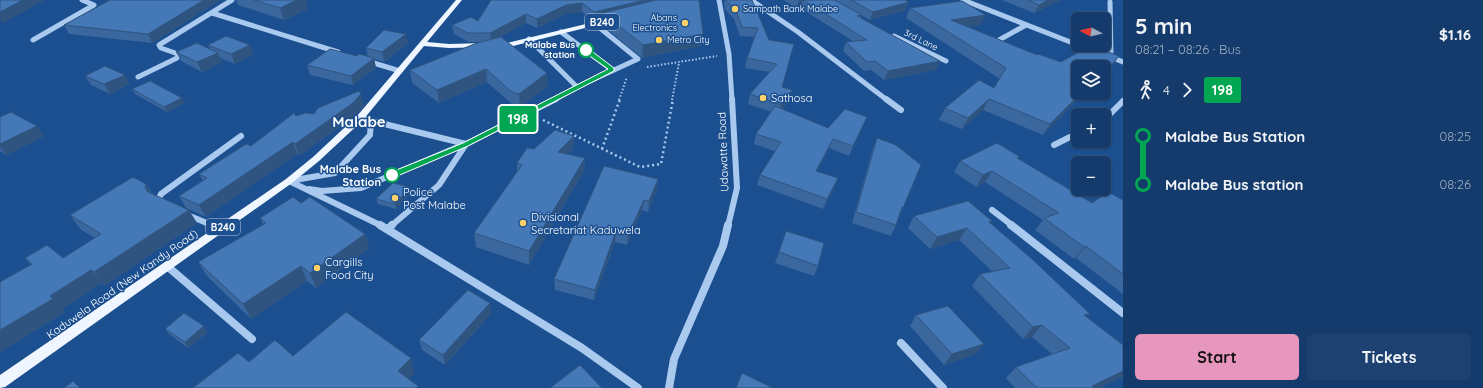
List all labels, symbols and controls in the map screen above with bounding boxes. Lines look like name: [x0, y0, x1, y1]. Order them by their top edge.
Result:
place label: Sampath Bank Malabe: [743, 3, 838, 14]
marker: Sampath Bank Malabe: [730, 4, 740, 14]
place label: Abans Electronics: [632, 12, 677, 33]
north arrow: [1071, 12, 1111, 52]
map controls: [1071, 12, 1111, 196]
text: 5 min: [1135, 12, 1192, 40]
road number: B240: [585, 14, 619, 30]
marker: Abans Electronics: [680, 18, 690, 28]
text: $1.16: [1439, 25, 1471, 44]
street label: 3rd Lane: [902, 27, 940, 52]
place label: Metro City: [667, 34, 710, 45]
marker: Metro City: [654, 35, 664, 45]
place label: Malabe Bus station: [525, 39, 576, 60]
text: 08:21 – 08:26 · Bus: [1135, 41, 1241, 57]
marker: Malabe Bus station: [578, 42, 594, 58]
button: layers: [1071, 60, 1111, 100]
icon: walk: [1135, 79, 1157, 101]
icon: forward: [1176, 79, 1198, 101]
text: 198: [1212, 81, 1233, 99]
text: 4: [1163, 82, 1170, 98]
place label: Sathosa: [771, 91, 812, 105]
marker: Sathosa: [758, 93, 768, 103]
line badge: 198: [495, 106, 541, 132]
button: +: [1071, 108, 1111, 148]
text: 198: [507, 110, 529, 128]
district label: Malabe: [332, 112, 386, 131]
street label: Udawatte Road: [715, 112, 731, 192]
text: Malabe Bus Station: [1165, 127, 1305, 146]
text: 08:25: [1440, 128, 1471, 144]
button: −: [1071, 156, 1111, 196]
place label: Malabe Bus Station: [320, 162, 381, 189]
marker: Malabe Bus Station: [384, 167, 400, 183]
text: Malabe Bus station: [1165, 175, 1303, 194]
text: 08:26: [1440, 176, 1471, 192]
place label: Police Post Malabe: [403, 185, 466, 212]
marker: Police Post Malabe: [390, 193, 400, 203]
place label: Divisional Secretariat Kaduwela: [531, 210, 641, 237]
marker: Divisional Secretariat Kaduwela: [518, 218, 528, 228]
road number: B240: [206, 219, 240, 235]
street label: Kaduwela Road (New Kandy Road): [44, 226, 200, 342]
place label: Cargills Food City: [325, 255, 374, 282]
marker: Cargills Food City: [312, 263, 322, 273]
button: Start: [1135, 334, 1299, 380]
button: Tickets: [1307, 334, 1471, 380]

